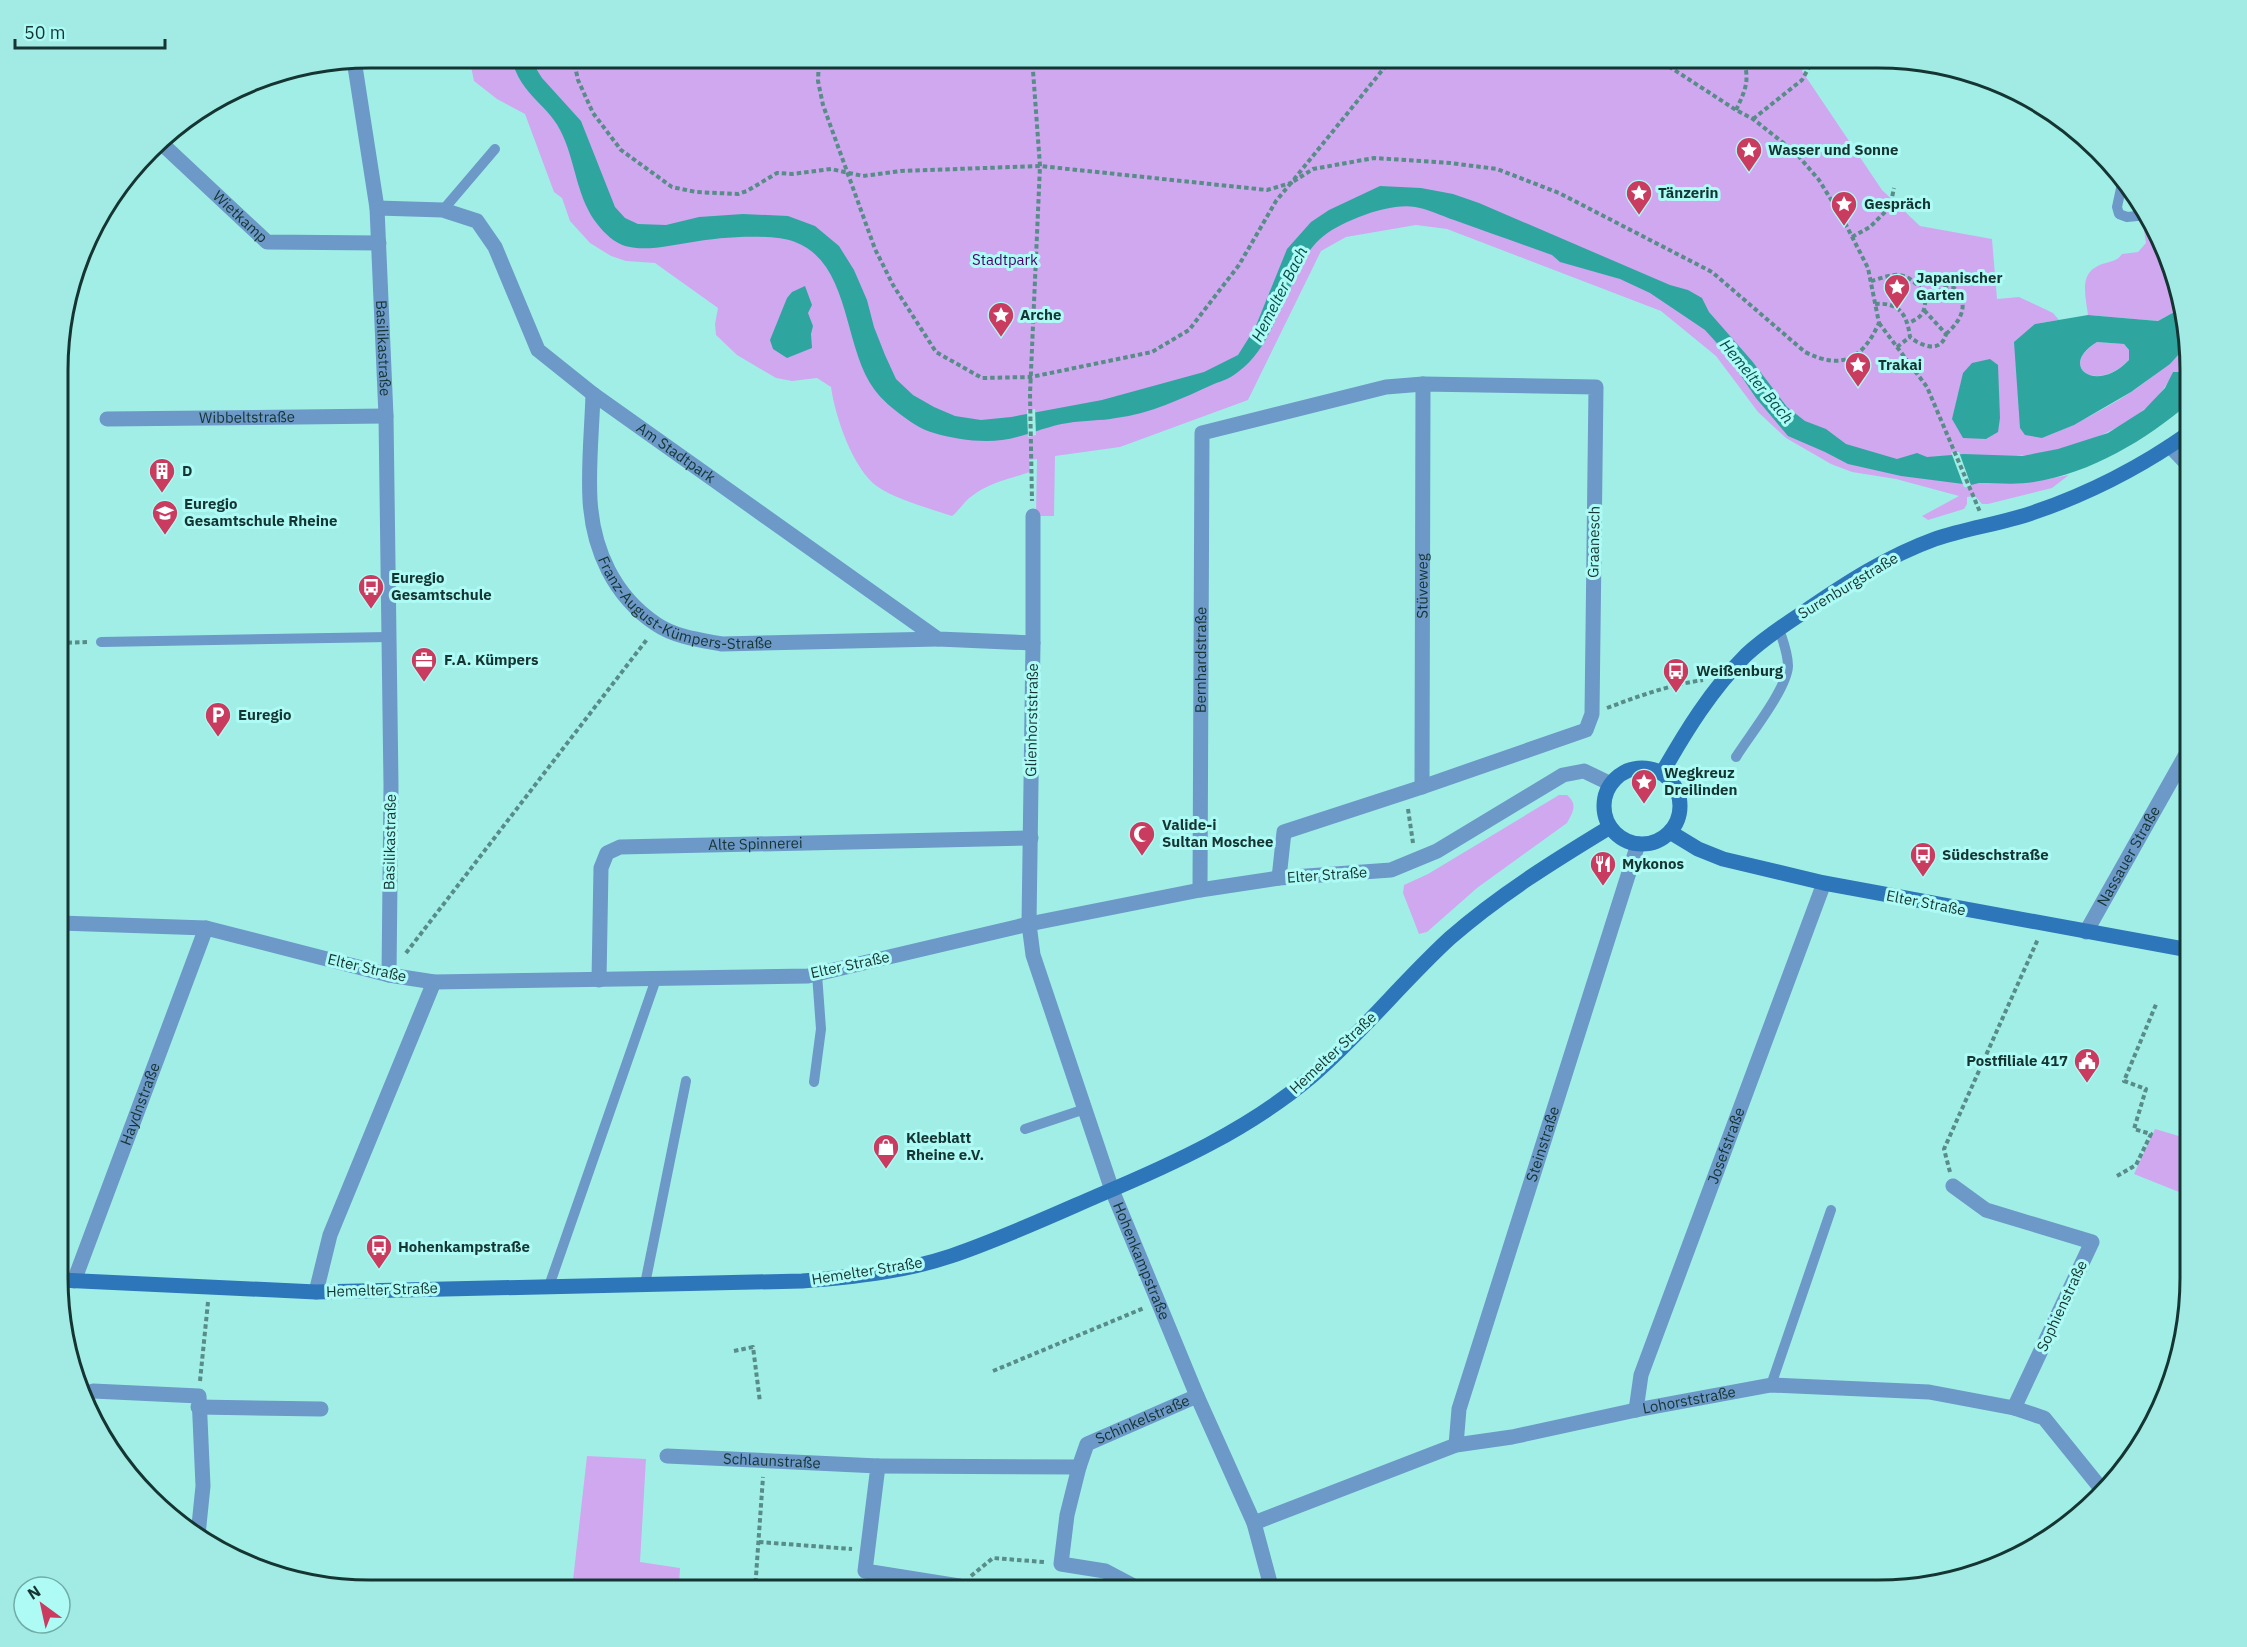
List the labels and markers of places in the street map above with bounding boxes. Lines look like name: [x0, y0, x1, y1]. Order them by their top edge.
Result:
place icon: Wasser und Sonne: [1734, 135, 1764, 173]
place label: Wasser und Sonne: [1768, 140, 1898, 159]
place icon: Tänzerin: [1624, 178, 1654, 216]
place label: Tänzerin: [1658, 183, 1719, 202]
place icon: Gespräch: [1829, 189, 1859, 227]
place label: Gespräch: [1864, 194, 1931, 213]
place label: Japanischer Garten: [1916, 268, 2003, 304]
place icon: Japanischer Garten: [1882, 272, 1912, 310]
place icon: Arche: [986, 300, 1016, 338]
place label: Arche: [1020, 305, 1061, 324]
place icon: Trakai: [1843, 350, 1873, 388]
place label: Trakai: [1878, 355, 1922, 374]
building icon: D: [147, 456, 177, 494]
place label: D: [182, 461, 192, 480]
place label: Euregio Gesamtschule Rheine: [184, 494, 337, 530]
school or university icon: Euregio Gesamtschule Rheine: [150, 498, 180, 536]
place label: Euregio Gesamtschule: [391, 568, 492, 604]
bus stop icon: Euregio Gesamtschule: [356, 572, 386, 610]
office icon: F.A. Kümpers: [409, 645, 439, 683]
place label: F.A. Kümpers: [444, 650, 539, 669]
bus stop icon: Weißenburg: [1661, 656, 1691, 694]
place label: Weißenburg: [1696, 661, 1784, 680]
parking icon: Euregio: [203, 700, 233, 738]
place label: Euregio: [238, 705, 292, 724]
place label: Wegkreuz Dreilinden: [1664, 763, 1737, 799]
place icon: Wegkreuz Dreilinden: [1629, 767, 1659, 805]
place label: Valide-i Sultan Moschee: [1162, 815, 1273, 851]
mosque icon: Valide-i Sultan Moschee: [1127, 819, 1157, 857]
bus stop icon: Südeschstraße: [1908, 840, 1938, 878]
place label: Südeschstraße: [1942, 845, 2049, 864]
restaurant icon: Mykonos: [1588, 849, 1618, 887]
place label: Mykonos: [1622, 854, 1684, 873]
public building icon: Postfiliale 417: [2072, 1046, 2102, 1084]
place label: Postfiliale 417: [1966, 1051, 2068, 1070]
place label: Kleeblatt Rheine e.V.: [906, 1128, 984, 1164]
shop icon: Kleeblatt Rheine e.V.: [871, 1132, 901, 1170]
bus stop icon: Hohenkampstraße: [364, 1232, 394, 1270]
place label: Hohenkampstraße: [398, 1237, 530, 1256]

